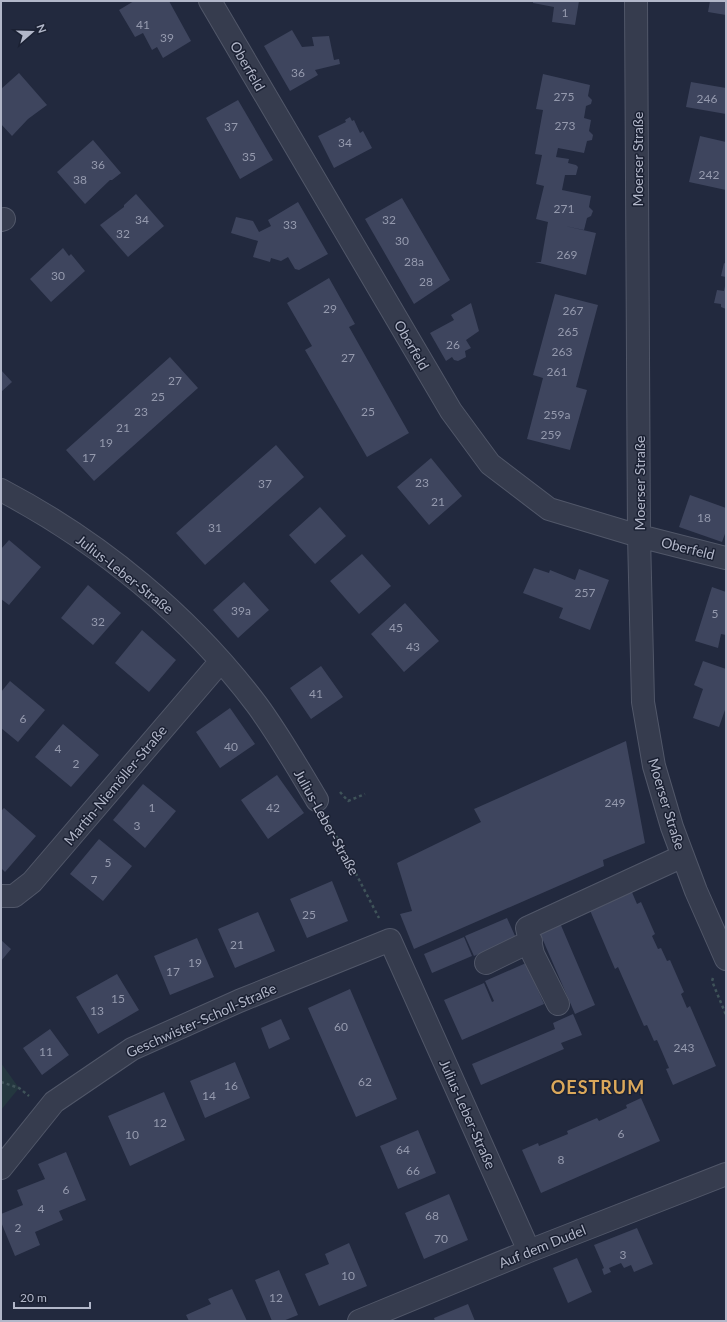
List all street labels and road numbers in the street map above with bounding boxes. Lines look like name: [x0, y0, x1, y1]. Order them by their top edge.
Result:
street label: Oberfeld: [227, 38, 269, 94]
street label: Moerser Straße: [629, 112, 646, 206]
street label: Oberfeld: [391, 317, 433, 373]
street label: Moerser Straße: [631, 436, 648, 530]
street label: Julius-Leber-Straße: [73, 531, 177, 617]
street label: Oberfeld: [659, 533, 717, 563]
street label: Martin-Niemöller-Straße: [60, 722, 170, 848]
street label: Moerser Straße: [645, 756, 689, 852]
street label: Julius-Leber-Straße: [291, 766, 363, 878]
street label: Geschwister-Scholl-Straße: [123, 979, 279, 1061]
street label: Julius-Leber-Straße: [436, 1056, 500, 1172]
street label: Auf dem Dudel: [496, 1221, 588, 1271]

